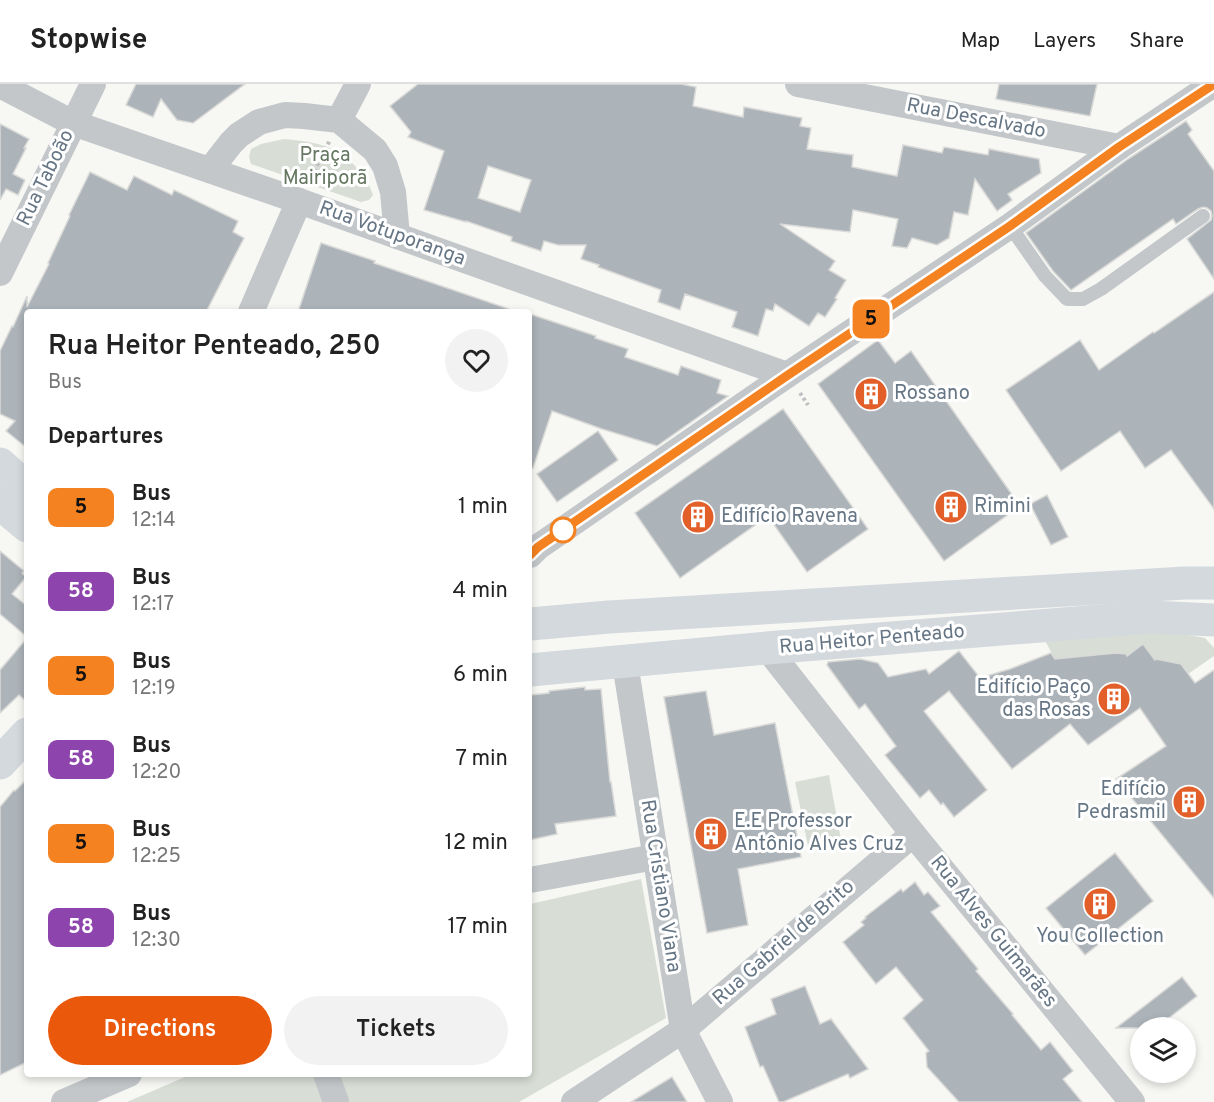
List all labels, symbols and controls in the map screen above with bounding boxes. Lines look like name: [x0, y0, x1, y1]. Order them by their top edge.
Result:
text: Stopwise: [30, 23, 147, 59]
text: Map: [961, 28, 1000, 55]
text: Layers: [1033, 28, 1096, 55]
text: Share: [1129, 28, 1184, 55]
street label: Rua Descalvado: [904, 93, 1048, 145]
street label: Rua Taboão: [11, 126, 81, 230]
park label: Praça Mairiporã: [283, 143, 367, 192]
street label: Rua Votuporanga: [315, 195, 469, 273]
line badge: 5: [852, 300, 890, 338]
text: 5: [865, 306, 877, 333]
text: Rua Heitor Penteado, 250: [48, 329, 381, 365]
button: heart: [445, 329, 508, 392]
text: Bus: [48, 370, 82, 396]
building icon: Rossano: [853, 376, 889, 412]
place label: Rossano: [894, 381, 970, 407]
text: Departures: [48, 424, 164, 451]
text: Bus: [132, 481, 171, 508]
building icon: Rimini: [933, 489, 969, 525]
text: 5: [75, 494, 87, 521]
text: 1 min: [458, 494, 508, 521]
place label: Rimini: [974, 494, 1031, 520]
building icon: Edifício Ravena: [680, 499, 716, 535]
place label: Edifício Ravena: [721, 504, 858, 530]
text: 12:14: [132, 508, 176, 534]
unlabelled marker: [550, 517, 576, 543]
text: Bus: [132, 565, 171, 592]
text: 58: [68, 578, 94, 605]
text: 4 min: [453, 578, 508, 605]
text: 12:17: [132, 592, 174, 618]
street label: Rua Heitor Penteado: [778, 619, 966, 661]
text: Bus: [132, 649, 171, 676]
text: 5: [75, 662, 87, 689]
text: 6 min: [453, 662, 508, 689]
place label: Edifício Paço das Rosas: [976, 675, 1091, 724]
text: 12:19: [132, 676, 176, 702]
building icon: Edifício Paço das Rosas: [1096, 681, 1132, 717]
text: Bus: [132, 733, 171, 760]
text: 58: [68, 746, 94, 773]
text: 7 min: [456, 746, 508, 773]
text: 12:20: [132, 760, 181, 786]
place label: Edifício Pedrasmil: [1076, 777, 1166, 826]
building icon: Edifício Pedrasmil: [1171, 784, 1207, 820]
street label: Rua Cristiano Viana: [633, 798, 687, 974]
place label: E.E Professor Antônio Alves Cruz: [734, 809, 904, 858]
building icon: E.E Professor Antônio Alves Cruz: [693, 816, 729, 852]
text: Bus: [132, 817, 171, 844]
text: 5: [75, 830, 87, 857]
text: 12 min: [445, 830, 508, 857]
text: 12:25: [132, 844, 181, 870]
street label: Rua Alves Guimarães: [924, 851, 1062, 1013]
street label: Rua Gabriel de Brito: [708, 874, 860, 1012]
building icon: You Collection: [1082, 886, 1118, 922]
text: Bus: [132, 901, 171, 928]
text: 58: [68, 914, 94, 941]
text: 17 min: [448, 914, 508, 941]
place label: You Collection: [1036, 924, 1164, 950]
text: 12:30: [132, 928, 181, 954]
button: Directions: [48, 996, 272, 1065]
button: Tickets: [284, 996, 508, 1065]
map controls: [1130, 1017, 1196, 1083]
button: layers: [1130, 1017, 1196, 1083]

